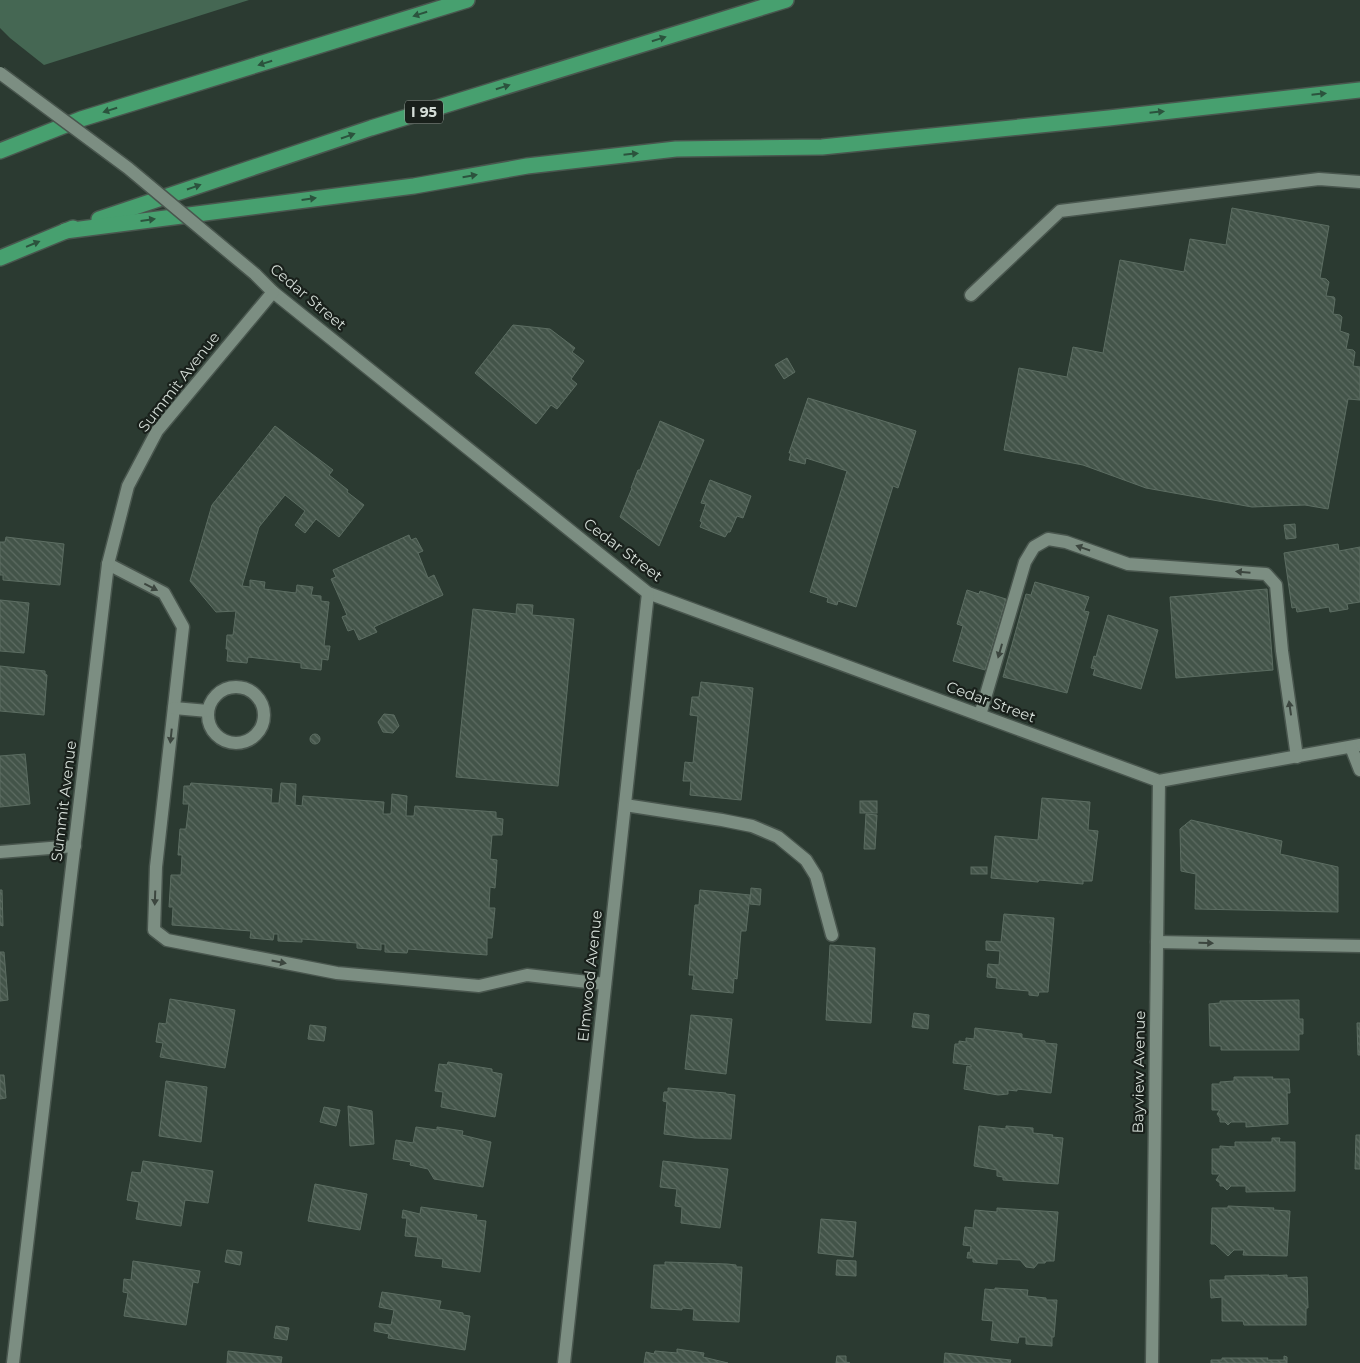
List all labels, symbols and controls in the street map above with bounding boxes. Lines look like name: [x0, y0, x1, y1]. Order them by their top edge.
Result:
one-way arrow: [412, 11, 427, 19]
one-way arrow: [651, 35, 666, 42]
one-way arrow: [257, 59, 272, 67]
one-way arrow: [496, 83, 511, 90]
one-way arrow: [1311, 90, 1327, 98]
road number: I 95: [405, 100, 443, 124]
one-way arrow: [102, 107, 117, 115]
one-way arrow: [1150, 108, 1166, 116]
one-way arrow: [341, 131, 356, 139]
one-way arrow: [623, 150, 639, 158]
one-way arrow: [462, 171, 478, 179]
one-way arrow: [187, 183, 202, 191]
one-way arrow: [302, 195, 318, 203]
one-way arrow: [140, 216, 156, 224]
one-way arrow: [25, 240, 40, 248]
street label: Cedar Street: [266, 259, 350, 334]
street label: Summit Avenue: [134, 328, 224, 435]
street label: Cedar Street: [580, 514, 666, 585]
one-way arrow: [1076, 544, 1091, 551]
one-way arrow: [1234, 567, 1250, 575]
one-way arrow: [144, 583, 159, 591]
one-way arrow: [995, 644, 1003, 659]
street label: Cedar Street: [944, 677, 1038, 726]
one-way arrow: [1286, 700, 1294, 716]
one-way arrow: [166, 728, 174, 744]
street label: Summit Avenue: [47, 739, 80, 862]
one-way arrow: [151, 890, 159, 906]
street label: Elmwood Avenue: [573, 909, 606, 1043]
one-way arrow: [1198, 939, 1214, 947]
one-way arrow: [271, 958, 287, 966]
street label: Bayview Avenue: [1128, 1010, 1149, 1134]

